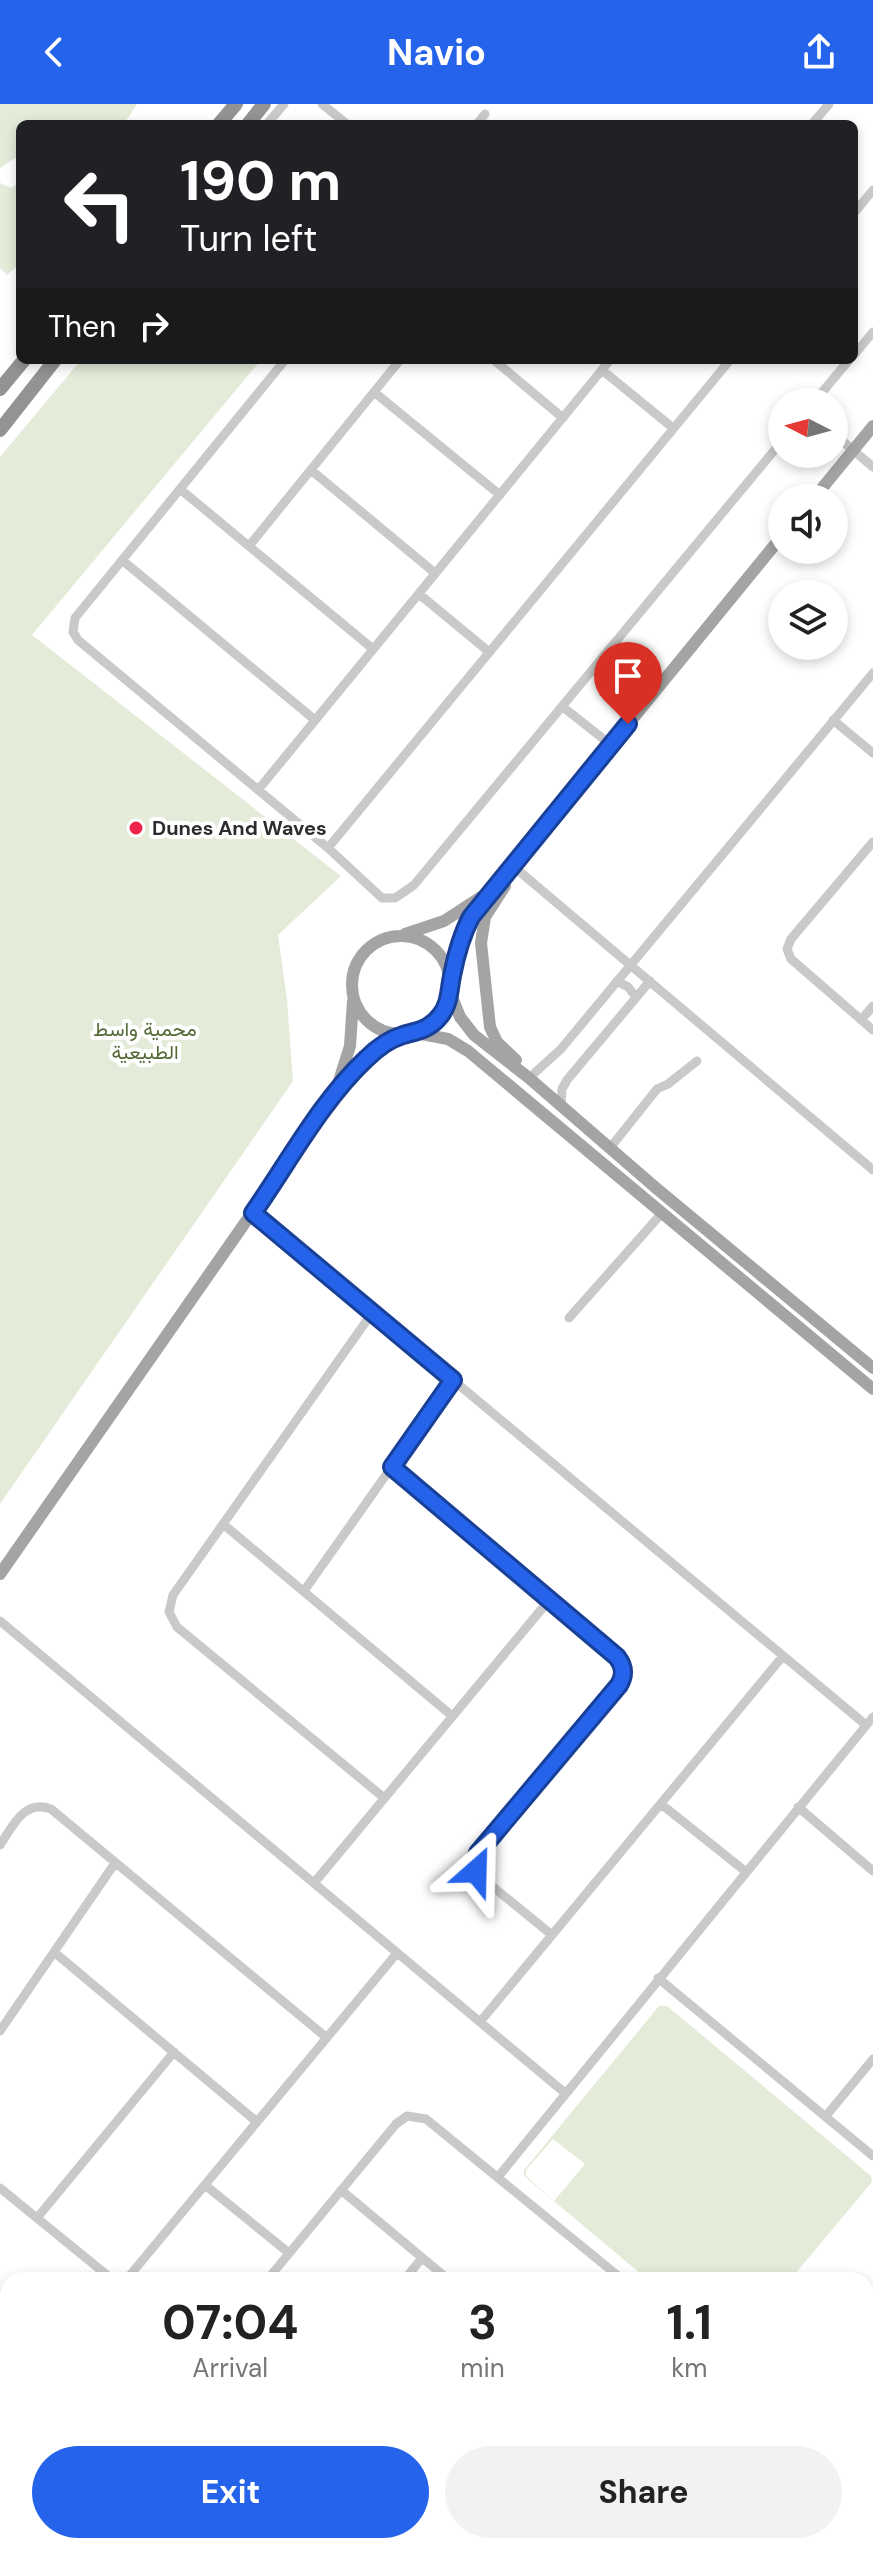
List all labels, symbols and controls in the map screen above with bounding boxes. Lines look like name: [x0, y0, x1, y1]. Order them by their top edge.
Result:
text: Navio: [387, 29, 486, 76]
icon: back: [32, 30, 76, 74]
icon: share: [797, 30, 841, 74]
text: 190 m: [180, 144, 341, 217]
icon: left: [48, 152, 152, 256]
text: Turn left: [180, 215, 317, 262]
icon: right: [132, 304, 176, 348]
text: Then: [48, 307, 116, 346]
north arrow: [768, 388, 848, 468]
map controls: [768, 388, 848, 660]
button: sound: [768, 484, 848, 564]
button: layers: [768, 580, 848, 660]
pin: [594, 642, 662, 724]
icon: arrive: [606, 654, 650, 698]
place label: Dunes And Waves: [152, 815, 327, 841]
marker: Dunes And Waves: [127, 819, 145, 837]
park label: محمية واسط الطبيعية: [93, 1016, 197, 1065]
position arrow: [434, 1829, 518, 1913]
text: 07:04: [162, 2291, 298, 2354]
text: 3: [468, 2291, 497, 2354]
text: 1.1: [667, 2291, 712, 2354]
text: Arrival: [192, 2351, 268, 2385]
text: min: [460, 2351, 505, 2385]
text: km: [671, 2351, 707, 2385]
button: Exit: [32, 2446, 429, 2538]
button: Share: [445, 2446, 842, 2538]

